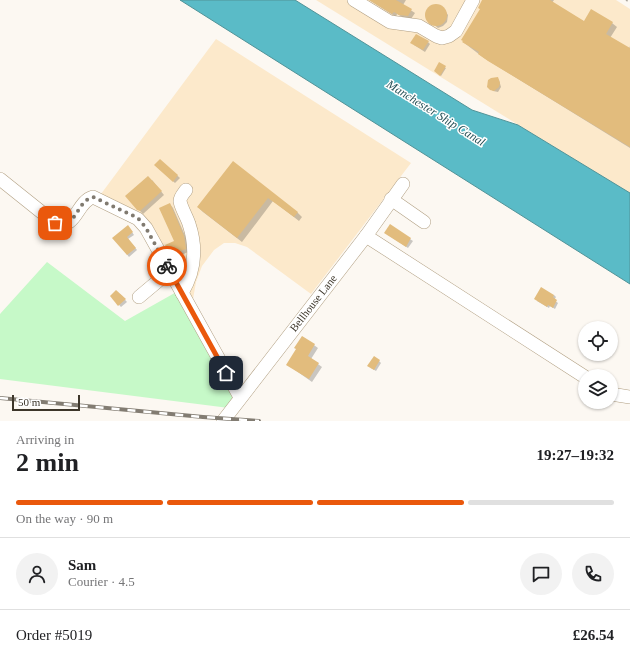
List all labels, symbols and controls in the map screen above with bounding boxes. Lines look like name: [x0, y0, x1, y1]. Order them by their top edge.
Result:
water label: Manchester Ship Canal: [383, 77, 488, 149]
pin: [38, 206, 72, 240]
icon: bag: [44, 212, 66, 234]
courier: [147, 246, 187, 286]
icon: bike: [156, 255, 178, 277]
street label: Bellhouse Lane: [287, 272, 339, 334]
map controls: [578, 321, 618, 409]
button: locate: [578, 321, 618, 361]
pin: [209, 356, 243, 390]
icon: home: [215, 362, 237, 384]
button: layers: [578, 369, 618, 409]
scale bar: [12, 393, 80, 412]
text: 50 m: [18, 396, 40, 408]
text: Arriving in: [16, 432, 74, 447]
text: 19:27–19:32: [537, 447, 614, 463]
text: 2 min: [16, 448, 79, 477]
text: On the way · 90 m: [16, 511, 113, 526]
button: person: [16, 553, 58, 595]
button: chat: [520, 553, 562, 595]
button: phone: [572, 553, 614, 595]
text: Sam: [68, 557, 96, 573]
text: Courier · 4.5: [68, 574, 135, 589]
text: Order #5019: [16, 627, 92, 643]
text: £26.54: [573, 627, 614, 643]

